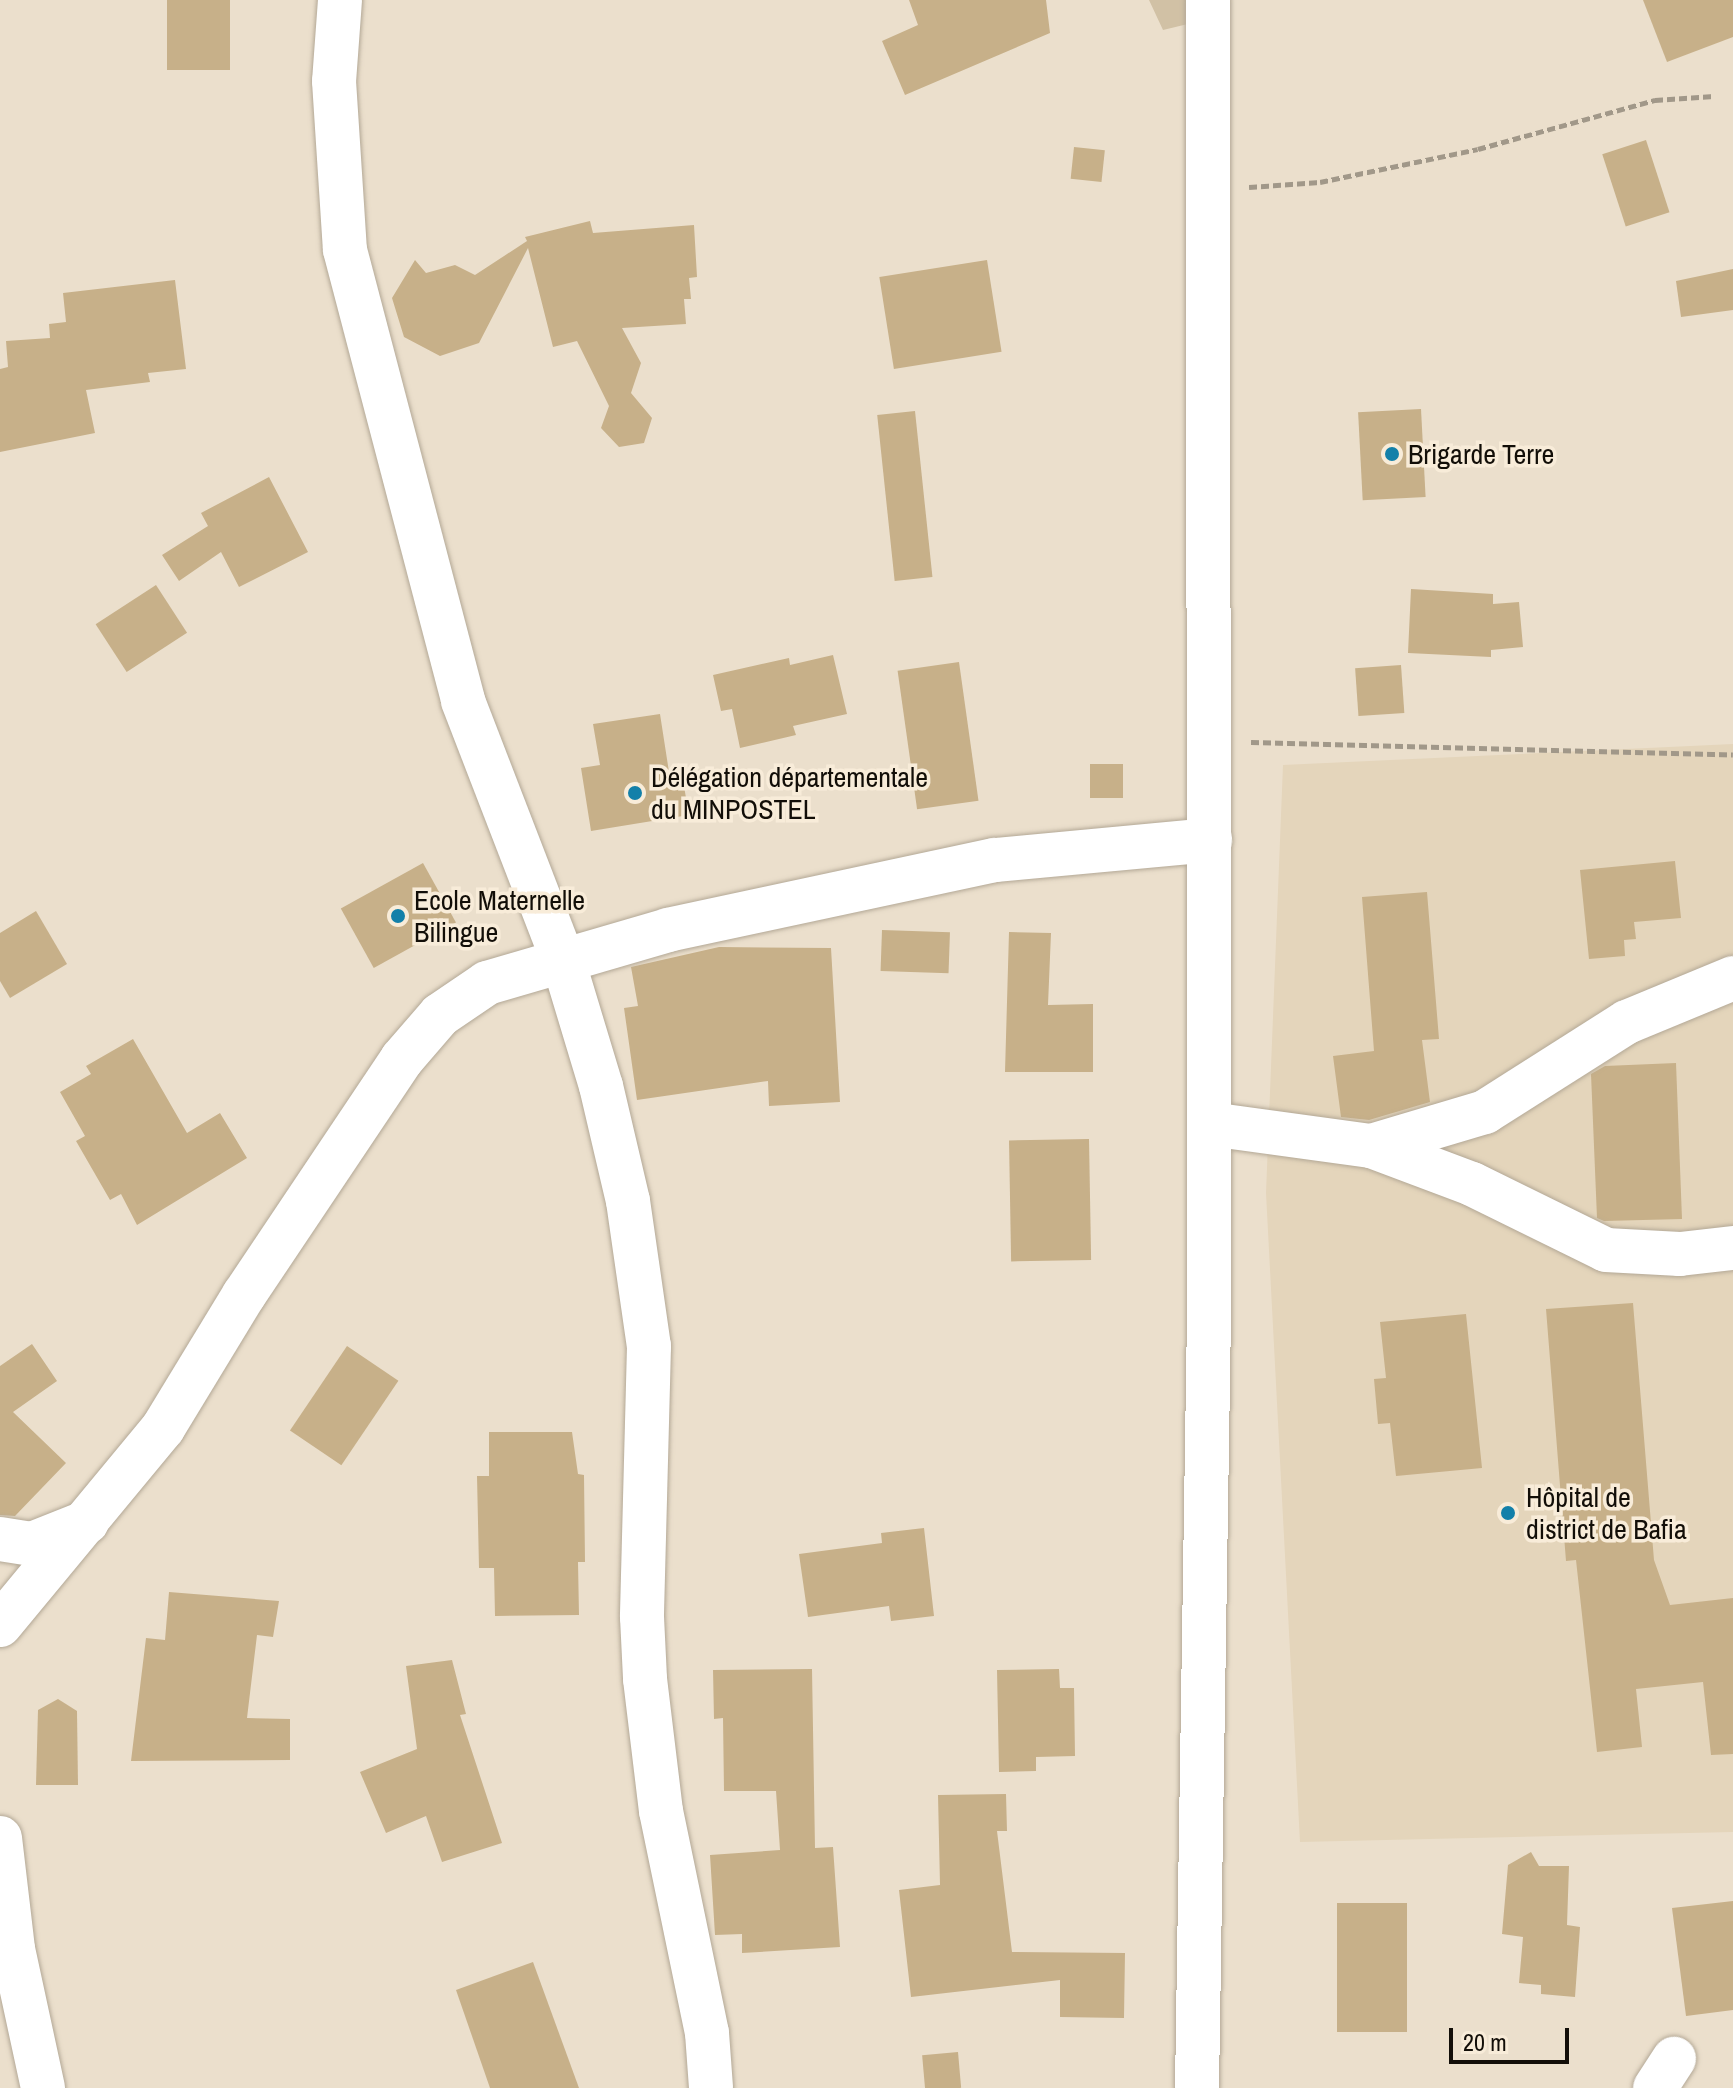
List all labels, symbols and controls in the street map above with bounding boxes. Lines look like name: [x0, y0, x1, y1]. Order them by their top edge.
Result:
place label: Brigarde Terre: [1408, 437, 1555, 471]
marker: Brigarde Terre: [1383, 445, 1401, 463]
place label: Délégation départementale du MINPOSTEL: [651, 760, 928, 826]
marker: Délégation départementale du MINPOSTEL: [626, 784, 644, 802]
place label: Ecole Maternelle Bilingue: [414, 883, 585, 949]
marker: Ecole Maternelle Bilingue: [389, 907, 407, 925]
place label: Hôpital de district de Bafia: [1526, 1480, 1687, 1546]
marker: Hôpital de district de Bafia: [1497, 1502, 1519, 1524]
scale bar: [1453, 2012, 1573, 2062]
text: 20 m: [1463, 2026, 1507, 2058]

